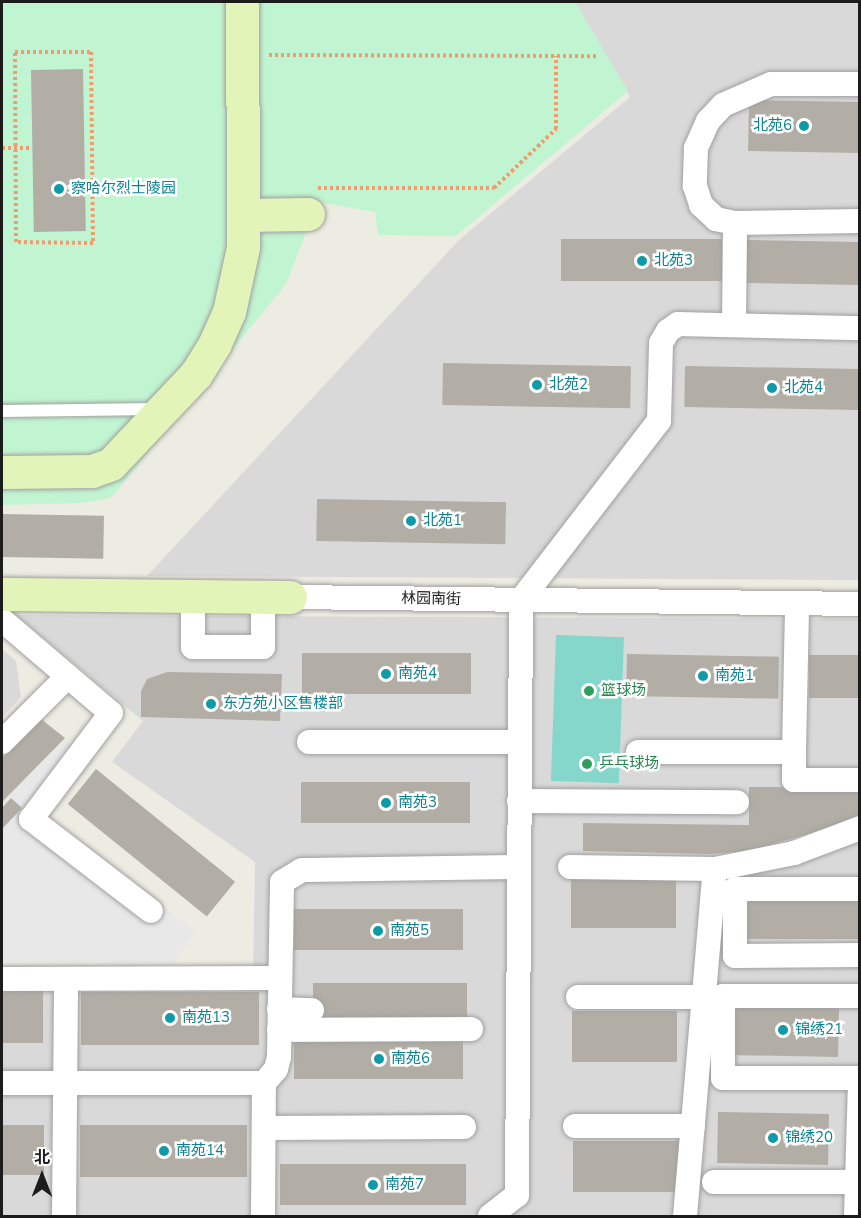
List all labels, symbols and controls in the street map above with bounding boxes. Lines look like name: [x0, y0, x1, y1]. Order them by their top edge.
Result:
place label: 北苑6: [753, 117, 792, 135]
marker: 北苑6: [797, 119, 811, 133]
place label: 察哈尔烈士陵园: [71, 180, 176, 198]
marker: 察哈尔烈士陵园: [52, 182, 66, 196]
place label: 北苑3: [654, 252, 693, 270]
marker: 北苑3: [635, 254, 649, 268]
place label: 北苑2: [549, 376, 588, 394]
marker: 北苑2: [530, 378, 544, 392]
place label: 北苑4: [784, 379, 823, 397]
marker: 北苑4: [765, 381, 779, 395]
place label: 北苑1: [423, 512, 462, 530]
marker: 北苑1: [404, 514, 418, 528]
street label: 林园南街: [401, 589, 461, 609]
place label: 南苑4: [398, 665, 437, 683]
marker: 南苑4: [379, 667, 393, 681]
place label: 南苑1: [715, 667, 754, 685]
marker: 南苑1: [696, 669, 710, 683]
place label: 篮球场: [601, 682, 646, 700]
marker: 篮球场: [582, 684, 596, 698]
place label: 东方苑小区售楼部: [223, 695, 343, 713]
marker: 东方苑小区售楼部: [204, 697, 218, 711]
place label: 乒乓球场: [599, 755, 659, 773]
marker: 乒乓球场: [580, 757, 594, 771]
place label: 南苑3: [398, 794, 437, 812]
marker: 南苑3: [379, 796, 393, 810]
place label: 南苑5: [390, 922, 429, 940]
marker: 南苑5: [371, 924, 385, 938]
place label: 南苑13: [182, 1009, 230, 1027]
marker: 南苑13: [163, 1011, 177, 1025]
place label: 锦绣21: [795, 1021, 843, 1039]
marker: 锦绣21: [776, 1023, 790, 1037]
place label: 南苑6: [391, 1050, 430, 1068]
marker: 南苑6: [372, 1052, 386, 1066]
place label: 锦绣20: [785, 1129, 833, 1147]
marker: 锦绣20: [766, 1131, 780, 1145]
place label: 南苑14: [176, 1142, 224, 1160]
marker: 南苑14: [157, 1144, 171, 1158]
north arrow: [12, 1146, 72, 1206]
text: 北: [34, 1147, 50, 1169]
place label: 南苑7: [385, 1176, 424, 1194]
marker: 南苑7: [366, 1178, 380, 1192]

